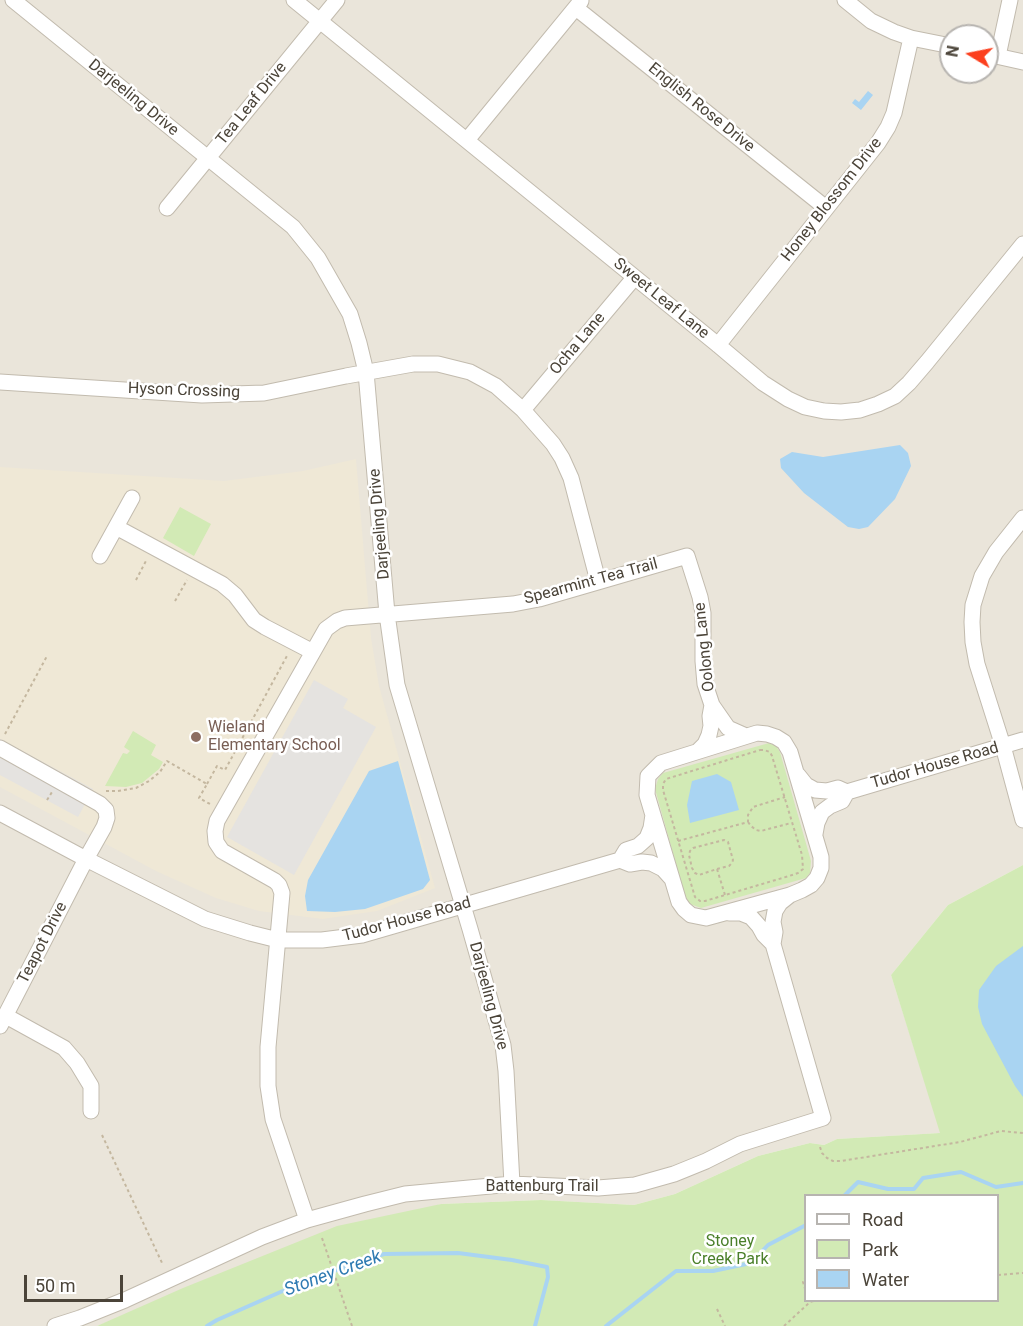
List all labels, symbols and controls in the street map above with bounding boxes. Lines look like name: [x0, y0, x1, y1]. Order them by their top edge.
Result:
north arrow: [939, 24, 999, 84]
text: N: [942, 44, 963, 58]
street label: Darjeeling Drive: [84, 56, 182, 140]
street label: Tea Leaf Drive: [213, 59, 291, 149]
street label: English Rose Drive: [644, 59, 758, 157]
street label: Honey Blossom Drive: [778, 134, 886, 266]
street label: Sweet Leaf Lane: [609, 255, 713, 343]
street label: Ocha Lane: [546, 309, 610, 379]
street label: Hyson Crossing: [128, 379, 240, 403]
street label: Darjeeling Drive: [366, 468, 394, 580]
street label: Spearmint Tea Trail: [522, 555, 660, 609]
street label: Oolong Lane: [691, 601, 719, 693]
place label: Wieland Elementary School: [208, 718, 341, 756]
marker: Wieland Elementary School: [189, 730, 203, 744]
street label: Tudor House Road: [869, 739, 1001, 793]
street label: Tudor House Road: [341, 894, 473, 946]
street label: Teapot Drive: [14, 899, 72, 987]
street label: Darjeeling Drive: [464, 940, 512, 1052]
street label: Battenburg Trail: [485, 1177, 599, 1197]
legend: [804, 1194, 999, 1302]
text: Road: [862, 1209, 903, 1230]
park label: Stoney Creek Park: [692, 1232, 768, 1270]
text: Park: [862, 1239, 898, 1260]
water label: Stoney Creek: [281, 1246, 385, 1302]
scale bar: [27, 1263, 126, 1301]
text: Water: [862, 1269, 909, 1290]
text: 50 m: [35, 1275, 75, 1296]

